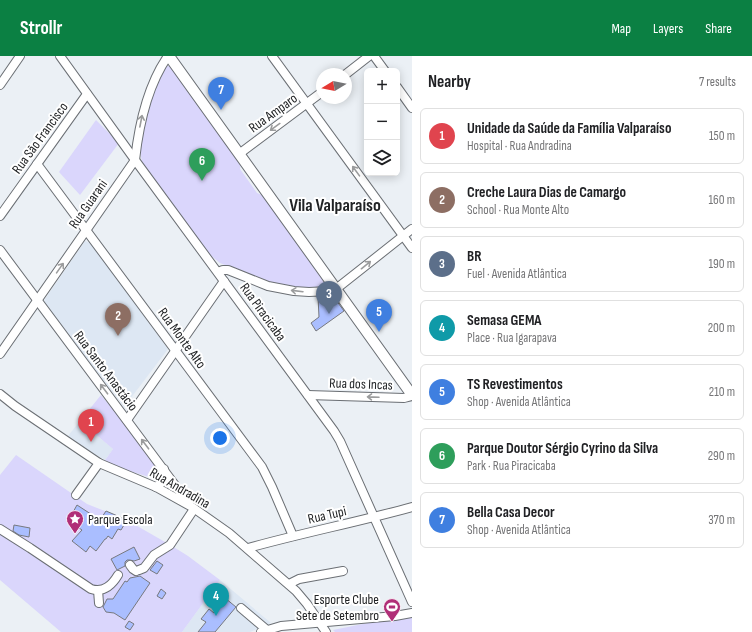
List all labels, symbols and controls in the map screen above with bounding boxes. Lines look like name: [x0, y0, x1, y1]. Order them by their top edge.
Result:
text: Strollr: [20, 17, 62, 40]
text: Map: [611, 20, 631, 37]
text: Layers: [653, 20, 683, 37]
text: Share: [705, 20, 732, 37]
north arrow: [316, 68, 352, 104]
map controls: [364, 68, 400, 176]
button: +: [364, 68, 400, 104]
text: Nearby: [428, 72, 471, 92]
text: 7 results: [699, 74, 736, 90]
pin: 7: [208, 77, 234, 110]
street label: Rua Amparo: [245, 90, 301, 136]
street label: Rua São Francisco: [8, 99, 72, 177]
button: −: [364, 104, 400, 140]
one-way arrow: [138, 115, 146, 128]
text: Unidade da Saúde da Família Valparaíso: [467, 119, 671, 138]
one-way arrow: [270, 123, 281, 131]
text: 1: [439, 128, 445, 144]
text: 150 m: [709, 128, 735, 144]
text: Hospital · Rua Andradina: [467, 138, 572, 154]
button: layers: [364, 140, 400, 176]
pin: 6: [189, 148, 215, 181]
one-way arrow: [352, 166, 360, 177]
street label: Rua Guarani: [65, 176, 111, 232]
text: Creche Laura Dias de Camargo: [467, 183, 626, 202]
text: 2: [439, 192, 445, 208]
text: 160 m: [709, 192, 735, 208]
district label: Vila Valparaíso: [289, 195, 381, 216]
text: School · Rua Monte Alto: [467, 202, 569, 218]
text: BR: [467, 247, 482, 266]
text: 3: [439, 256, 445, 272]
text: 190 m: [708, 256, 735, 272]
one-way arrow: [361, 261, 372, 269]
one-way arrow: [56, 263, 64, 274]
text: Fuel · Avenida Atlântica: [467, 266, 567, 282]
street label: Rua Piracicaba: [236, 280, 290, 344]
pin: 3: [316, 281, 342, 314]
one-way arrow: [291, 288, 304, 295]
pin: 5: [366, 299, 392, 332]
pin: 2: [105, 303, 131, 336]
street label: Rua Monte Alto: [154, 304, 210, 372]
text: Semasa GEMA: [467, 311, 542, 330]
text: 4: [439, 320, 445, 336]
text: 200 m: [708, 320, 735, 336]
street label: Rua Santo Anastácio: [70, 328, 142, 415]
text: Place · Rua Igarapava: [467, 330, 557, 346]
street label: Rua dos Incas: [329, 374, 393, 394]
text: TS Revestimentos: [467, 375, 563, 394]
one-way arrow: [99, 384, 108, 395]
text: 5: [439, 384, 445, 400]
text: 210 m: [709, 384, 735, 400]
one-way arrow: [367, 393, 380, 401]
text: Shop · Avenida Atlântica: [467, 394, 571, 410]
pin: 1: [78, 409, 104, 442]
your location: [210, 428, 230, 448]
one-way arrow: [141, 439, 149, 450]
text: Parque Doutor Sérgio Cyrino da Silva: [467, 439, 658, 458]
text: 6: [439, 448, 445, 464]
text: 290 m: [708, 448, 735, 464]
text: Park · Rua Piracicaba: [467, 458, 556, 474]
street label: Rua Andradina: [147, 464, 213, 512]
street label: Rua Tupi: [306, 502, 348, 528]
text: Bella Casa Decor: [467, 503, 555, 522]
place icon: Parque Escola: [65, 509, 85, 534]
place label: Parque Escola: [88, 511, 153, 528]
text: 7: [439, 512, 445, 528]
text: 370 m: [708, 512, 735, 528]
text: Shop · Avenida Atlântica: [467, 522, 571, 538]
pin: 4: [203, 583, 229, 616]
place label: Esporte Clube Sete de Setembro: [296, 591, 379, 624]
sports icon: Esporte Clube Sete de Setembro: [382, 597, 402, 622]

